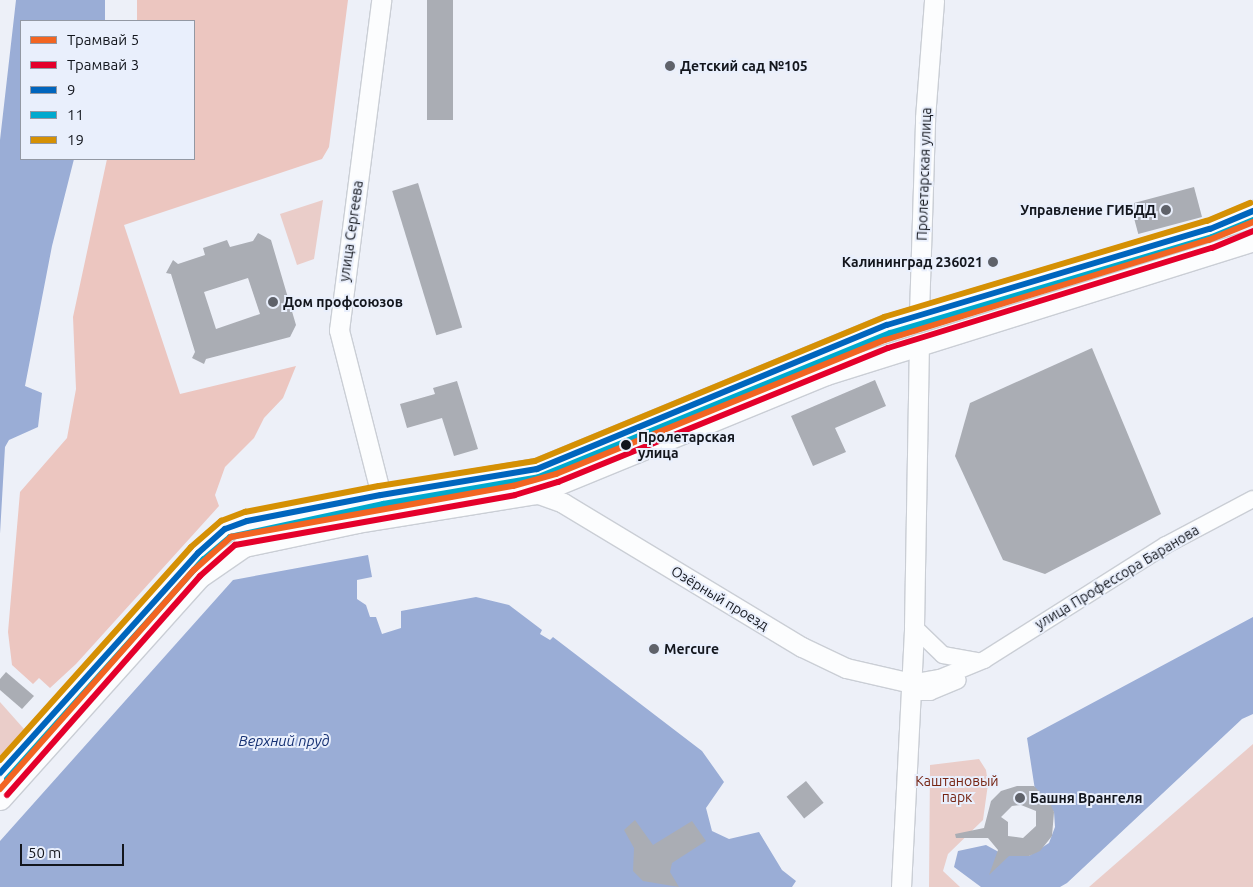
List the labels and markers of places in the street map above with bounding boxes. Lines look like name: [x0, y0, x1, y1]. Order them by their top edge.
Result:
place label: Детский сад №105: [680, 58, 808, 74]
marker: Детский сад №105: [664, 60, 676, 72]
place label: Управление ГИБДД: [1020, 202, 1156, 218]
marker: Управление ГИБДД: [1160, 204, 1172, 216]
place label: Калининград 236021: [842, 254, 983, 270]
marker: Калининград 236021: [987, 256, 999, 268]
place label: Дом профсоюзов: [283, 294, 403, 310]
marker: Дом профсоюзов: [267, 296, 279, 308]
place label: Пролетарская улица: [638, 429, 735, 462]
marker: Пролетарская улица: [617, 436, 635, 454]
place label: Mercure: [664, 641, 719, 657]
marker: Mercure: [648, 643, 660, 655]
place label: Башня Врангеля: [1030, 790, 1143, 806]
marker: Башня Врангеля: [1014, 792, 1026, 804]

